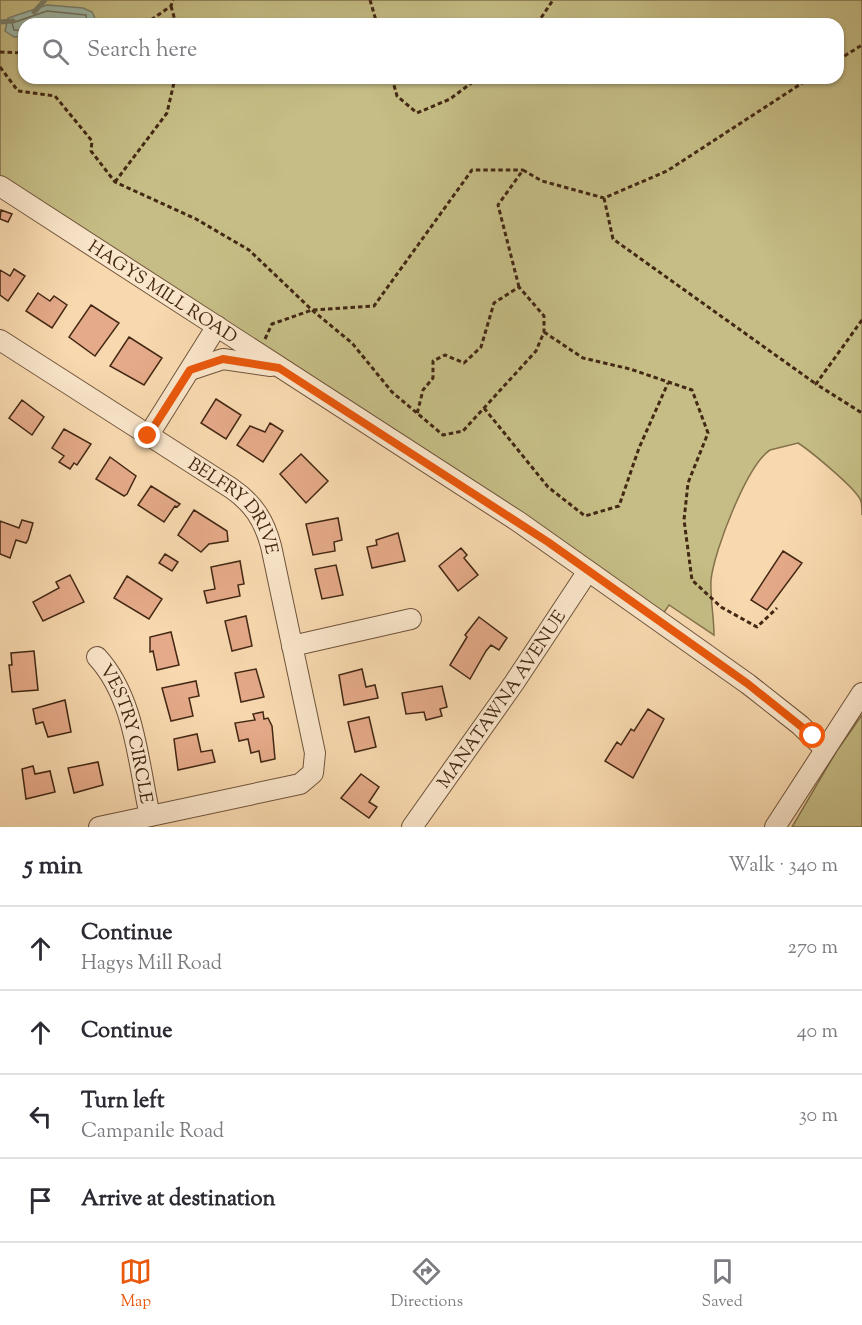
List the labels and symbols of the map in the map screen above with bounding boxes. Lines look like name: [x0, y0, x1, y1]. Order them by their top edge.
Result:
street label: HAGYS MILL ROAD: [82, 235, 242, 351]
route end: [134, 422, 160, 448]
street label: BELFRY DRIVE: [182, 452, 283, 557]
street label: MANATAWNA AVENUE: [432, 606, 574, 795]
street label: VESTRY CIRCLE: [92, 660, 158, 806]
route start: [799, 722, 825, 748]

